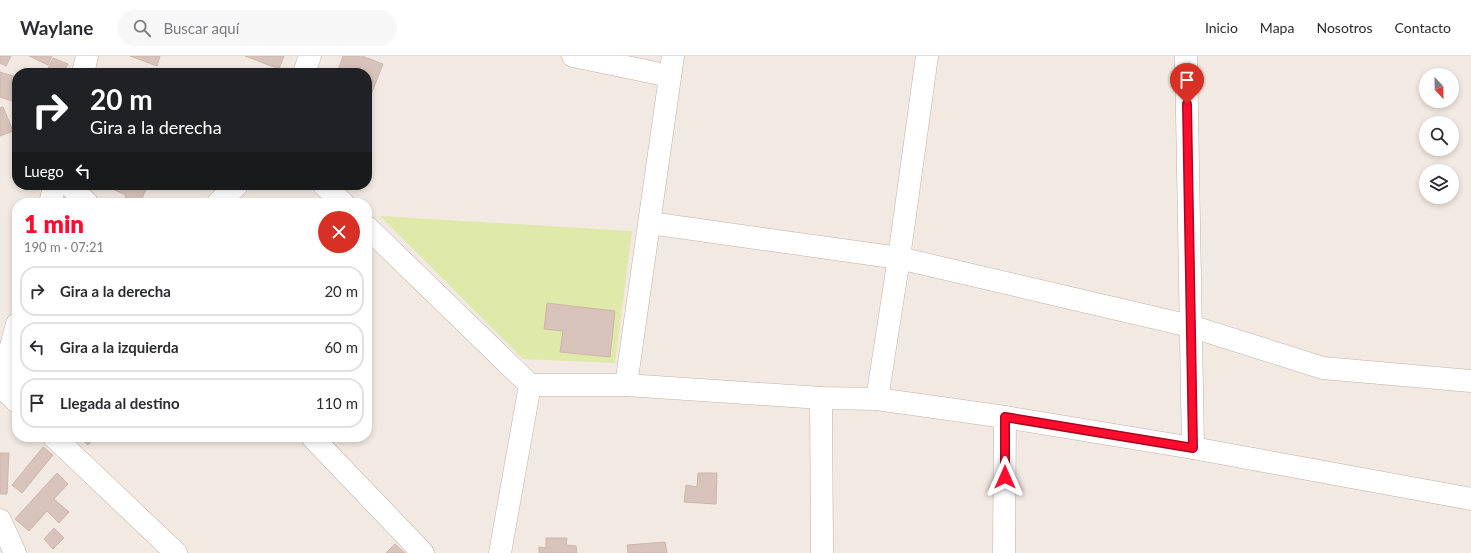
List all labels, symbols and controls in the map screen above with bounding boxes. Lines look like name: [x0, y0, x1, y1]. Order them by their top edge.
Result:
search box: [117, 10, 397, 46]
text: Waylane: [20, 16, 93, 39]
icon: search: [131, 17, 153, 39]
text: Buscar aquí: [163, 19, 239, 37]
text: Inicio: [1205, 19, 1238, 36]
text: Mapa: [1260, 19, 1294, 36]
text: Nosotros: [1316, 19, 1373, 36]
text: Contacto: [1395, 19, 1451, 36]
pin: [1170, 63, 1204, 104]
north arrow: [1419, 68, 1459, 108]
map controls: [1419, 68, 1459, 204]
icon: arrive: [1176, 69, 1198, 91]
text: 20 m: [90, 82, 153, 116]
icon: right: [24, 84, 76, 136]
text: Gira a la derecha: [90, 116, 222, 138]
button: search: [1419, 116, 1459, 156]
icon: left: [72, 160, 94, 182]
text: Luego: [24, 162, 64, 180]
button: layers: [1419, 164, 1459, 204]
text: 1 min: [24, 209, 84, 238]
button: close: [318, 211, 360, 253]
text: 190 m · 07:21: [24, 239, 104, 255]
icon: right: [26, 280, 48, 302]
text: Gira a la derecha: [60, 282, 171, 300]
text: 20 m: [324, 282, 358, 300]
icon: left: [26, 336, 48, 358]
text: Gira a la izquierda: [60, 338, 179, 356]
text: 60 m: [324, 338, 358, 356]
icon: arrive: [26, 392, 48, 414]
text: Llegada al destino: [60, 394, 180, 412]
text: 110 m: [316, 394, 358, 412]
position arrow: [984, 456, 1026, 498]

